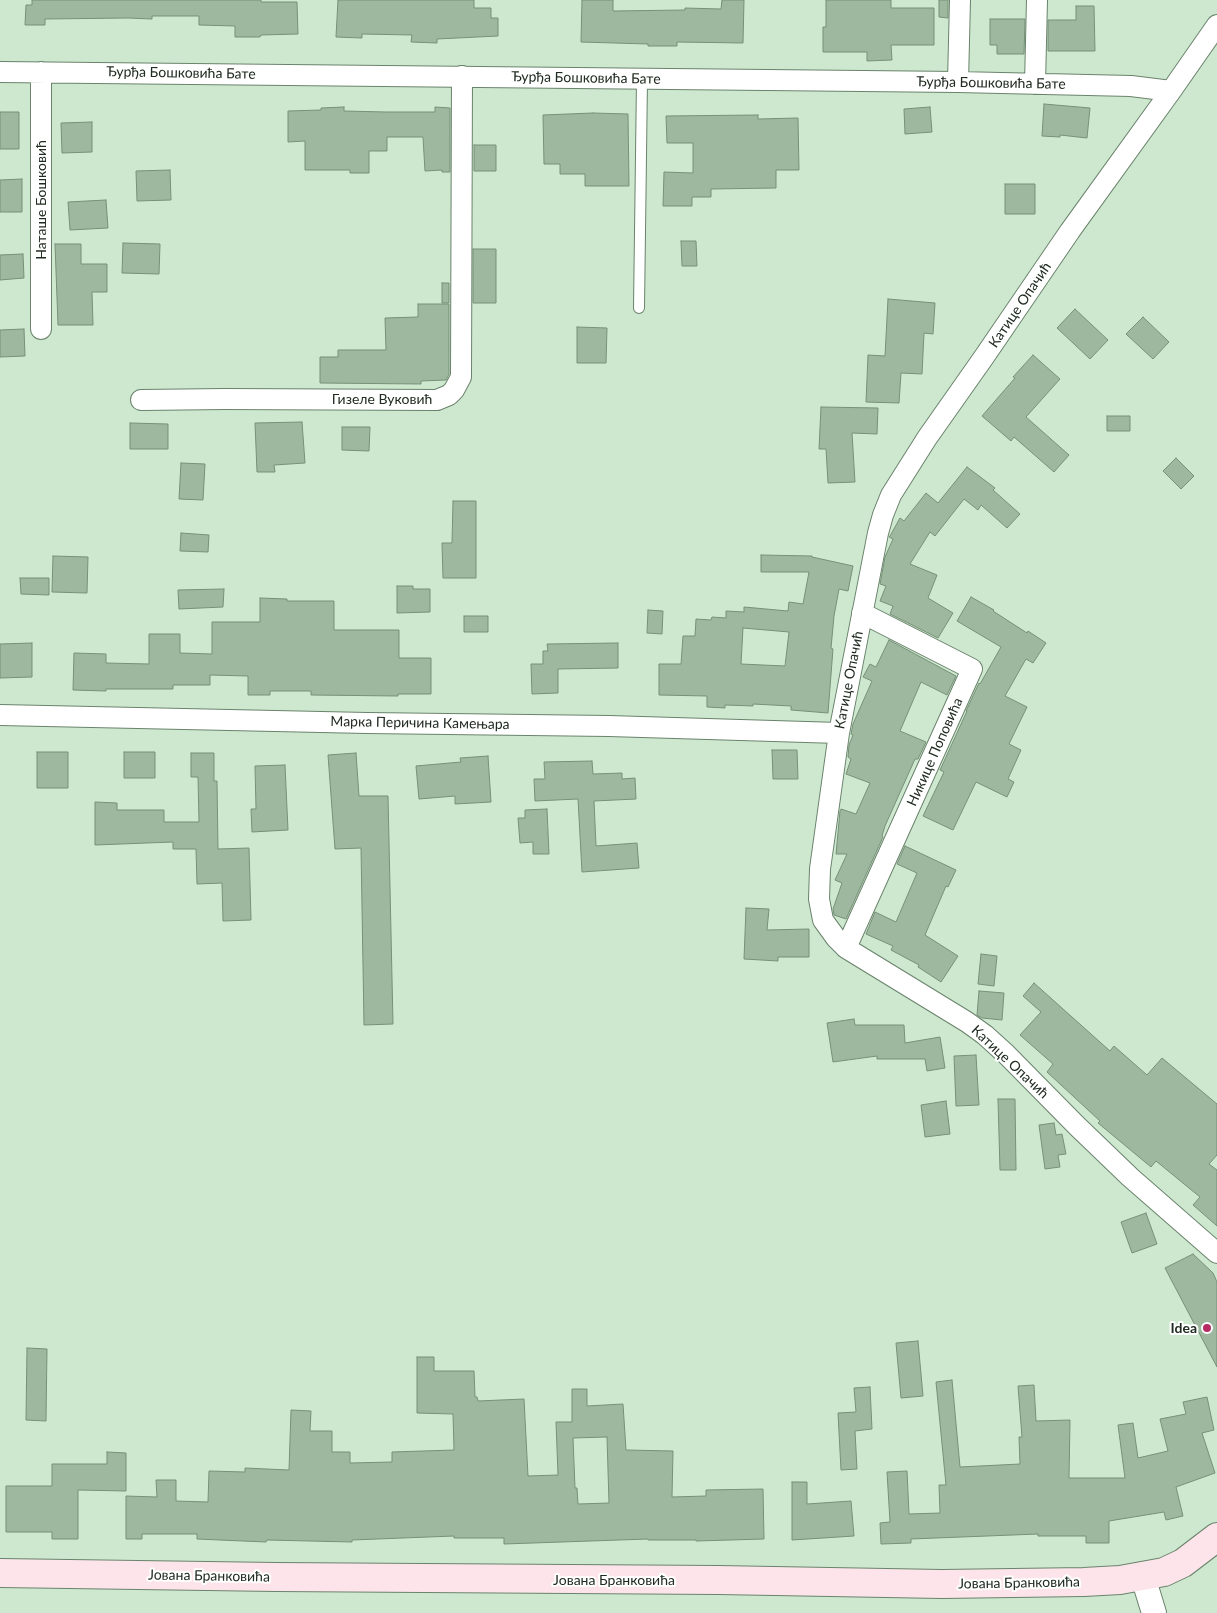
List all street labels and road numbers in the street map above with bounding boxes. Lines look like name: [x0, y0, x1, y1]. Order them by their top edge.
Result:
street label: Ђурђа Бошковића Бате: [106, 63, 256, 83]
street label: Ђурђа Бошковића Бате: [511, 68, 661, 88]
street label: Ђурђа Бошковића Бате: [916, 73, 1066, 93]
street label: Наташе Бошковић: [33, 140, 49, 260]
street label: Катице Опачић: [985, 259, 1055, 351]
street label: Гизеле Вуковић: [332, 391, 432, 407]
street label: Катице Опачић: [831, 630, 867, 730]
street label: Никице Поповића: [904, 695, 966, 809]
street label: Марка Перичина Камењара: [330, 713, 510, 733]
street label: Катице Опачић: [968, 1022, 1052, 1102]
street label: Јована Бранковића: [148, 1567, 270, 1585]
street label: Јована Бранковића: [553, 1572, 675, 1588]
street label: Јована Бранковића: [958, 1574, 1080, 1592]

